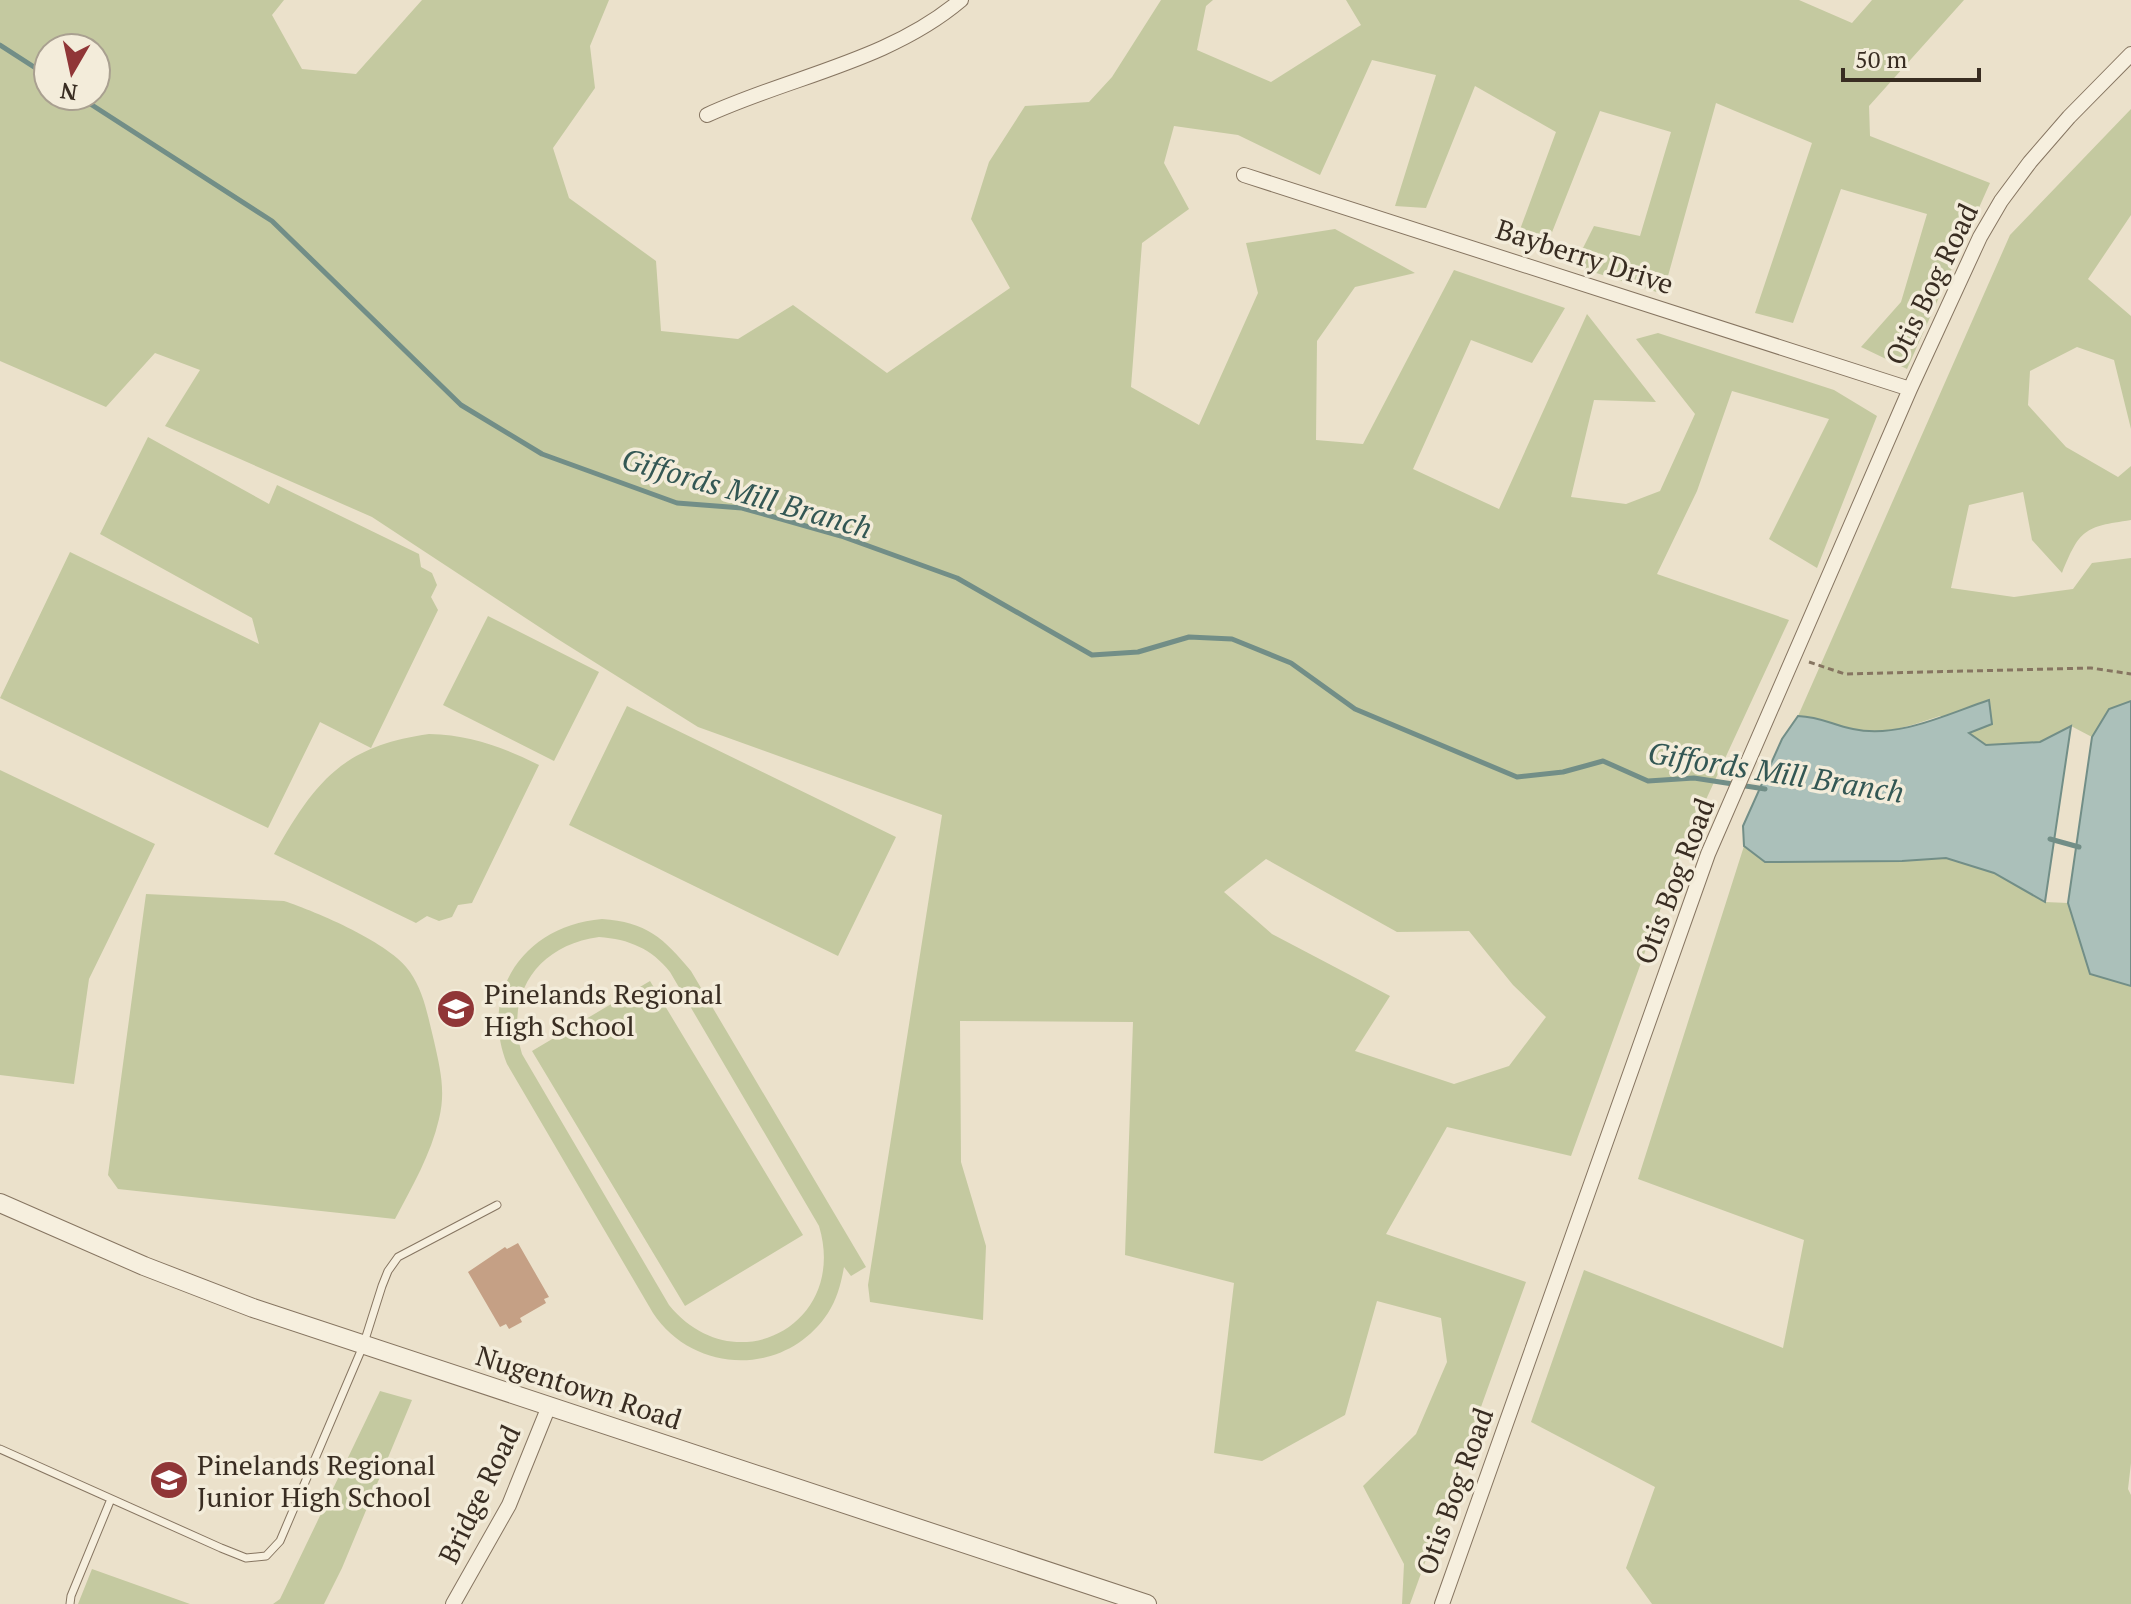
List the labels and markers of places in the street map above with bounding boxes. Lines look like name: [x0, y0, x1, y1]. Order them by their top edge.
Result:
place label: Pinelands Regional High School: [484, 975, 723, 1044]
school or university icon: Pinelands Regional High School: [435, 988, 477, 1030]
place label: Pinelands Regional Junior High School: [197, 1446, 436, 1515]
school or university icon: Pinelands Regional Junior High School: [148, 1459, 190, 1501]

